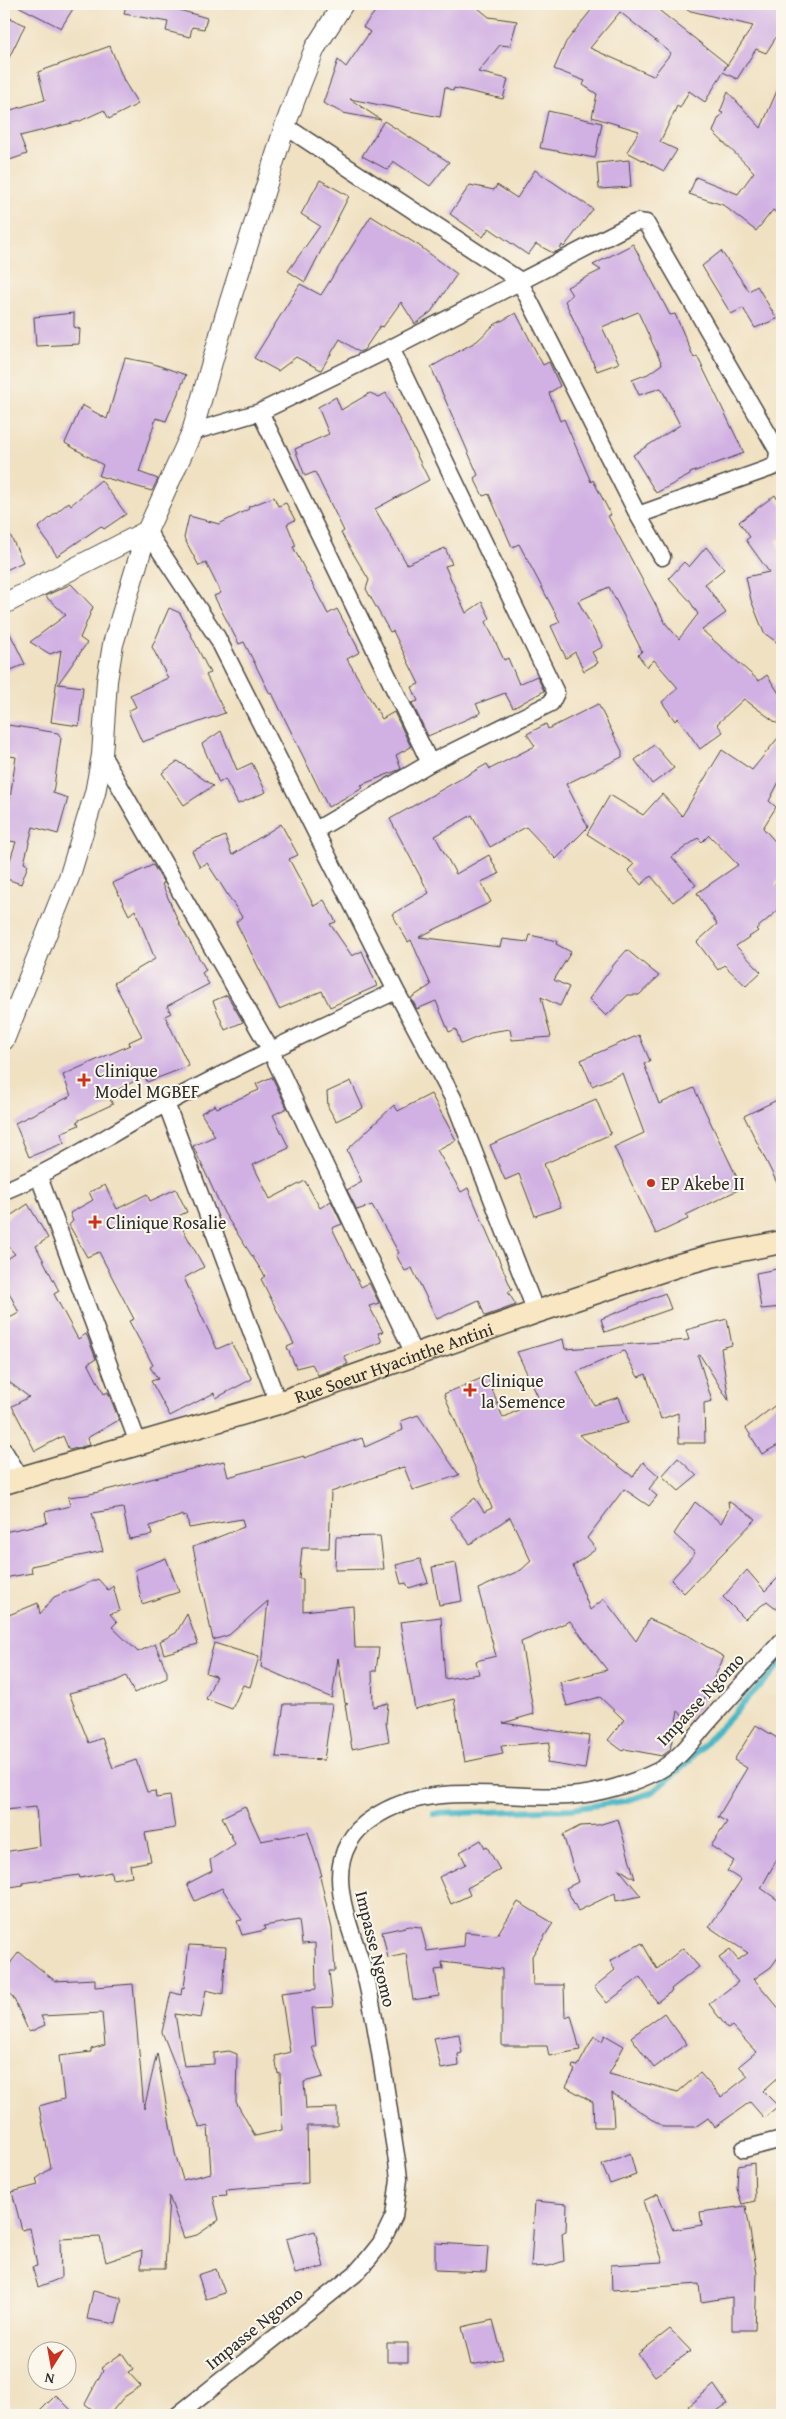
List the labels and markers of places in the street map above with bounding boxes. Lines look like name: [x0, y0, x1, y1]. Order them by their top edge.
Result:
place label: Clinique Model MGBEF: [95, 1057, 200, 1105]
marker: Clinique Model MGBEF: [77, 1073, 91, 1087]
place label: EP Akebe II: [661, 1170, 745, 1197]
marker: EP Akebe II: [645, 1177, 657, 1189]
place label: Clinique Rosalie: [106, 1209, 226, 1236]
marker: Clinique Rosalie: [88, 1215, 102, 1229]
place label: Clinique la Semence: [481, 1367, 565, 1415]
marker: Clinique la Semence: [463, 1383, 477, 1397]

